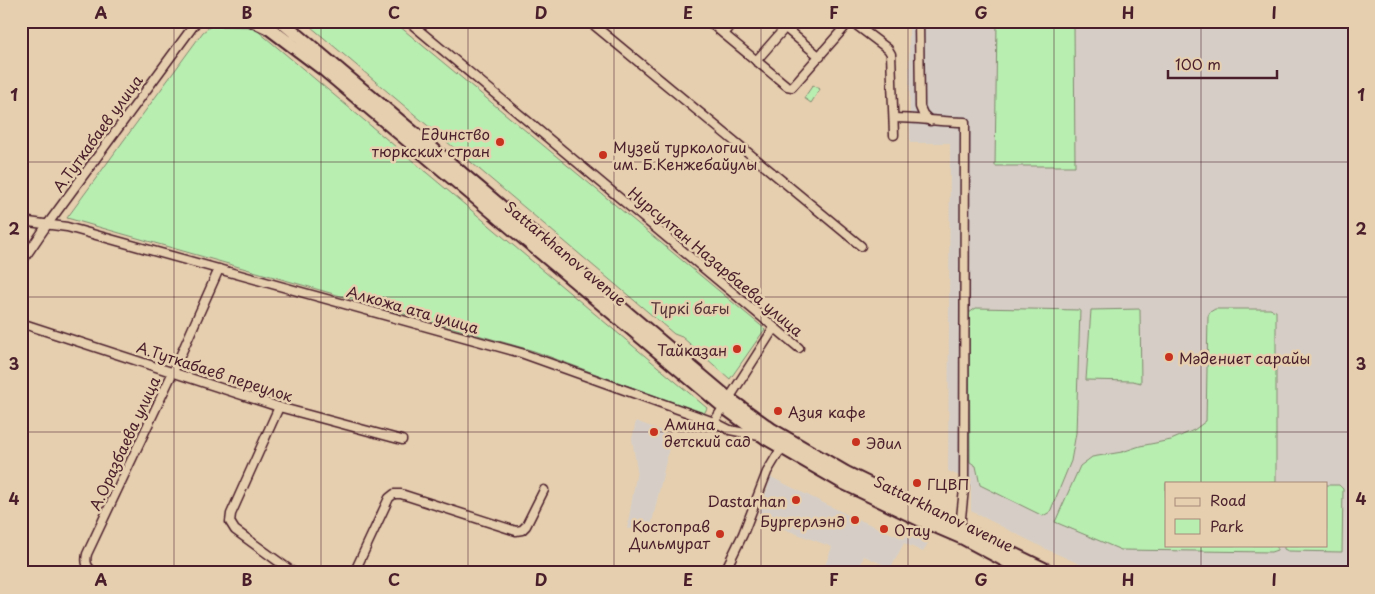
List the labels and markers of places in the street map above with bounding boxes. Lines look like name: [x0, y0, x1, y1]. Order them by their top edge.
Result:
place label: Единство тюркских стран: [372, 122, 490, 162]
place label: Музей туркологии им. Б.Кенжебайулы: [613, 135, 758, 175]
marker: Единство тюркских стран: [494, 136, 506, 148]
marker: Музей туркологии им. Б.Кенжебайулы: [597, 149, 609, 161]
place label: Тайказан: [657, 338, 727, 361]
marker: Тайказан: [731, 343, 743, 355]
place label: Мәдениет сарайы: [1179, 346, 1310, 369]
marker: Мәдениет сарайы: [1163, 351, 1175, 363]
place label: Азия кафе: [788, 400, 866, 423]
marker: Азия кафе: [772, 405, 784, 417]
place label: Амина детский сад: [664, 412, 751, 452]
marker: Амина детский сад: [648, 426, 660, 438]
place label: Эдил: [866, 431, 902, 454]
marker: Эдил: [850, 436, 862, 448]
place label: ГЦВП: [927, 472, 969, 495]
marker: ГЦВП: [911, 477, 923, 489]
place label: Dastarhan: [707, 489, 786, 512]
marker: Dastarhan: [790, 494, 802, 506]
place label: Бургерлэнд: [760, 509, 845, 532]
place label: Костоправ Дильмурат: [628, 514, 711, 554]
marker: Бургерлэнд: [849, 514, 861, 526]
place label: Отау: [894, 518, 931, 541]
marker: Отау: [878, 523, 890, 535]
marker: Костоправ Дильмурат: [714, 528, 726, 540]

